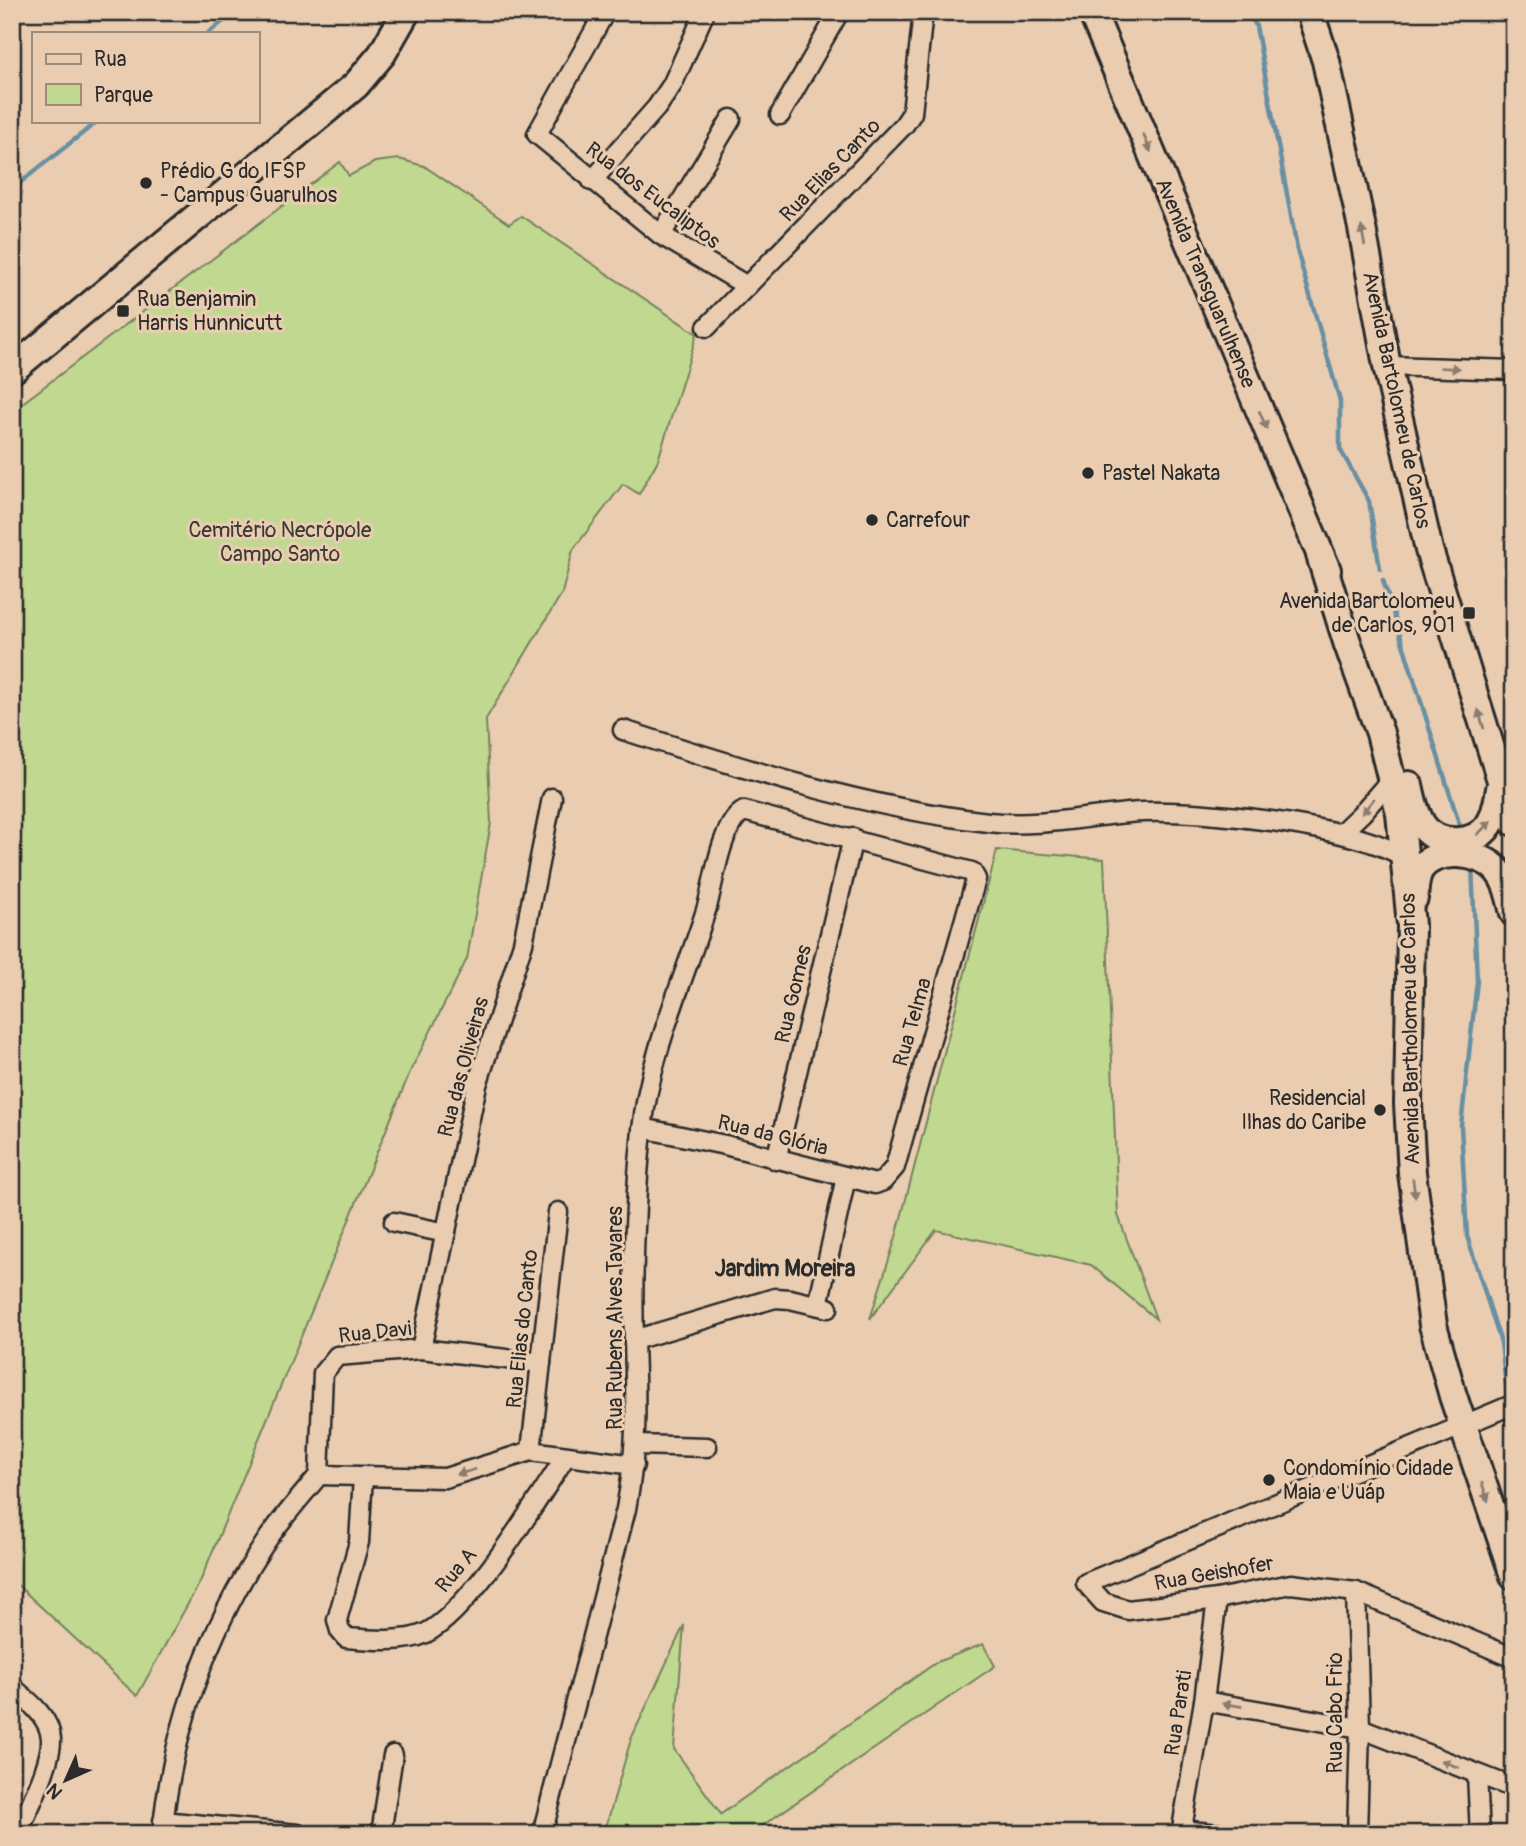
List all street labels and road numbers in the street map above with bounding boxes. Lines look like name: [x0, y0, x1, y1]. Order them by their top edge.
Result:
street label: Rua Elias Canto: [774, 113, 887, 228]
street label: Rua dos Eucaliptos: [580, 136, 726, 255]
street label: Avenida Transguarulhense: [1149, 174, 1262, 393]
street label: Avenida Bartolomeu de Carlos: [1356, 269, 1437, 532]
street label: Avenida Bartholomeu de Carlos: [1395, 892, 1426, 1165]
street label: Rua Gomes: [769, 942, 818, 1046]
street label: Rua Telma: [887, 975, 938, 1070]
street label: Rua das Oliveiras: [432, 994, 495, 1140]
street label: Rua da Glória: [715, 1109, 831, 1162]
street label: Rua Rubens Alves Tavares: [602, 1205, 629, 1430]
street label: Rua Elias do Canto: [501, 1248, 544, 1410]
street label: Rua Davi: [337, 1315, 413, 1350]
street label: Rua A: [430, 1542, 483, 1598]
street label: Rua Geishofer: [1152, 1550, 1276, 1597]
street label: Rua Cabo Frio: [1322, 1652, 1349, 1774]
street label: Rua Parati: [1158, 1668, 1199, 1758]

